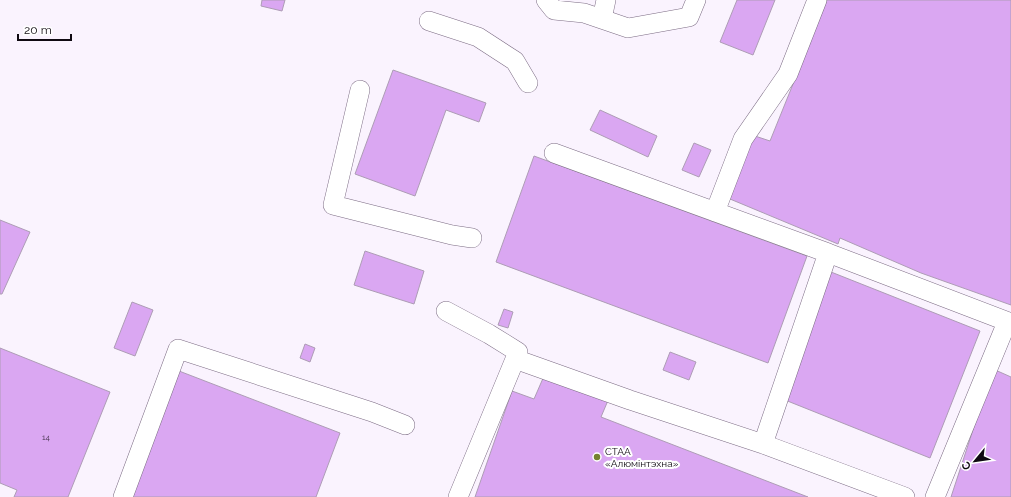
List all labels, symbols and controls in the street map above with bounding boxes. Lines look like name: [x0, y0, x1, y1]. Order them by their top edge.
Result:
scale bar: [18, 16, 71, 42]
text: 20 m: [24, 23, 52, 37]
house number: 14: [42, 432, 51, 442]
north arrow: [955, 441, 995, 481]
place label: СТАА «Алюмінтэхна»: [605, 446, 679, 469]
marker: СТАА «Алюмінтэхна»: [592, 452, 602, 462]
text: С: [959, 459, 974, 472]

